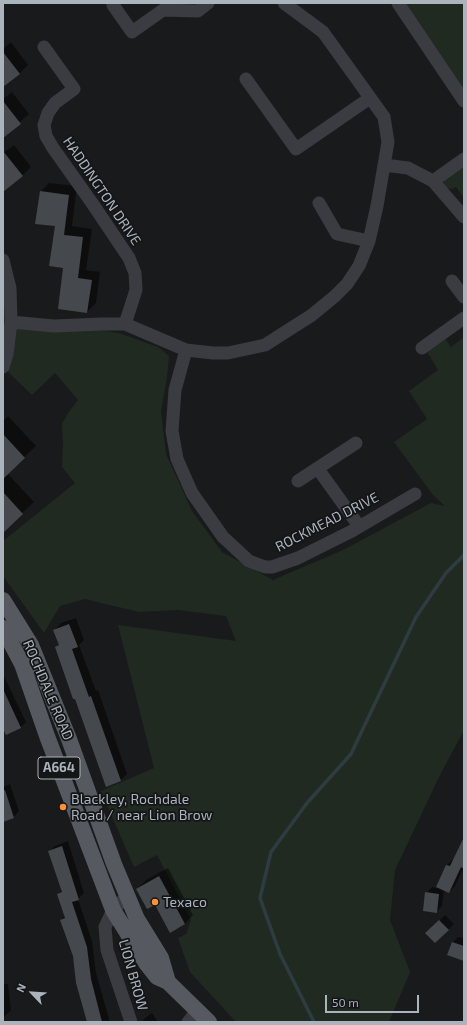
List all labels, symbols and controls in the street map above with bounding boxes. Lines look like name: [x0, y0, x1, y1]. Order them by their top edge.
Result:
street label: HADDINGTON DRIVE: [59, 134, 145, 248]
street label: ROCKMEAD DRIVE: [273, 489, 381, 555]
street label: ROCHDALE ROAD: [19, 637, 77, 743]
road number: A664: [38, 757, 80, 779]
place label: Blackley, Rochdale Road / near Lion Brow: [71, 791, 212, 824]
marker: Blackley, Rochdale Road / near Lion Brow: [58, 802, 68, 812]
place label: Texaco: [163, 894, 207, 910]
marker: Texaco: [150, 897, 160, 907]
street label: LION BROW: [115, 938, 151, 1012]
north arrow: [12, 973, 52, 1013]
text: N: [13, 981, 28, 994]
scale bar: [327, 987, 421, 1013]
text: 50 m: [332, 995, 359, 1009]

